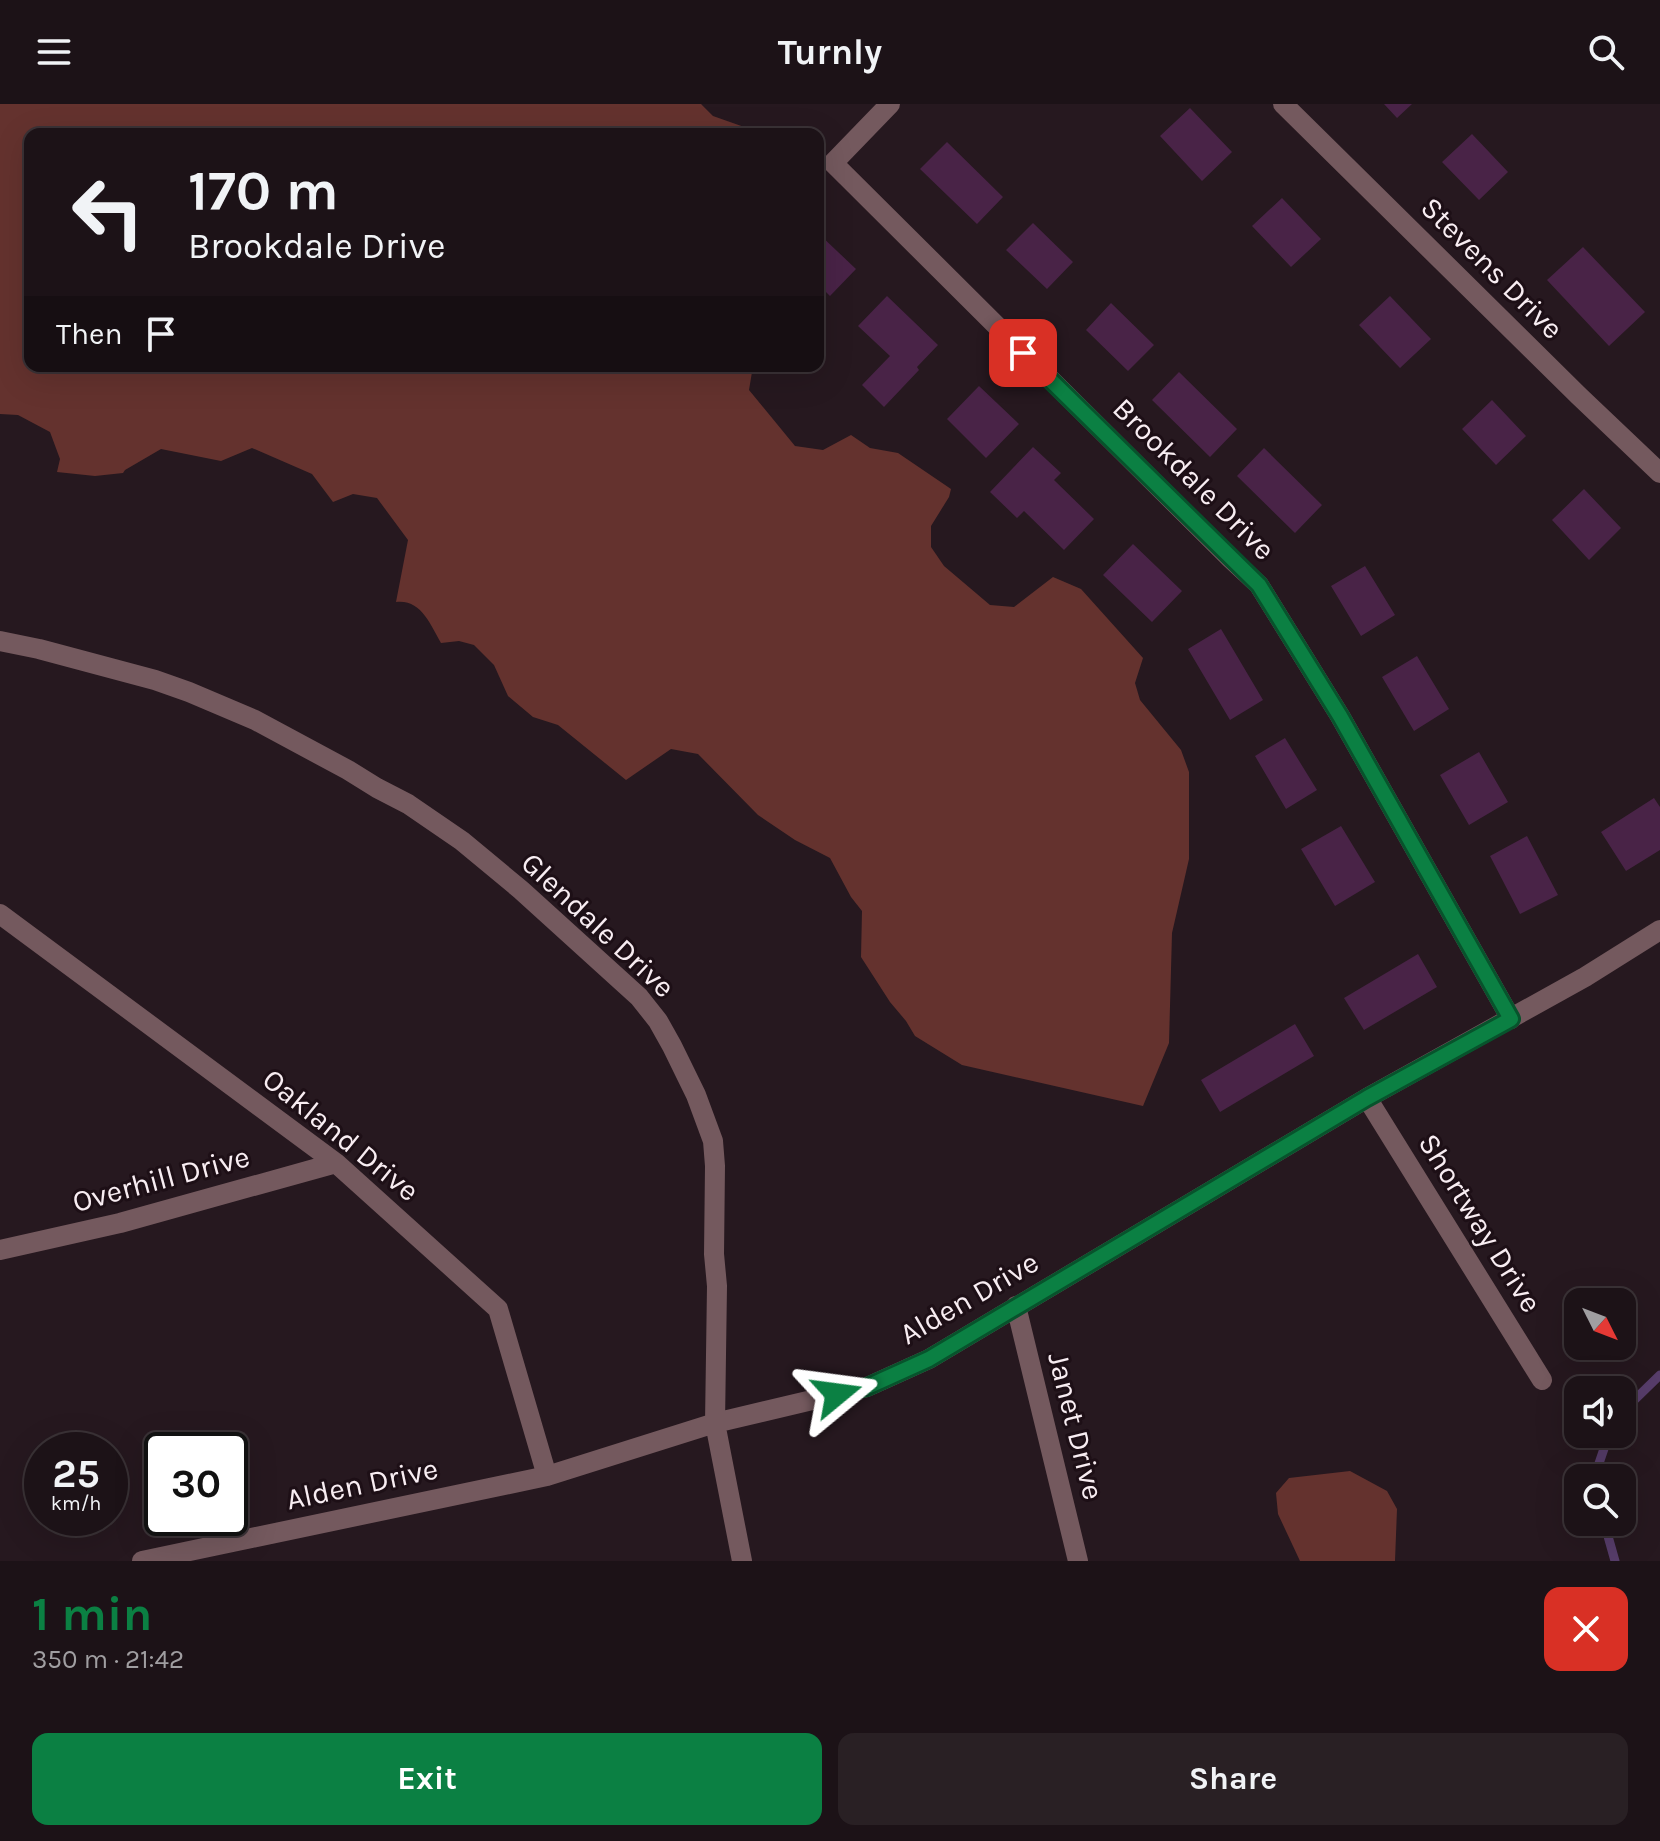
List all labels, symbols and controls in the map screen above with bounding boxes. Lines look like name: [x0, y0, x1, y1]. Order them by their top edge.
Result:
icon: menu: [32, 30, 76, 74]
icon: search: [1584, 30, 1628, 74]
text: Turnly: [778, 31, 882, 73]
text: 170 m: [188, 158, 339, 223]
icon: left: [56, 160, 160, 264]
street label: Stevens Drive: [1413, 189, 1571, 347]
text: Brookdale Drive: [188, 225, 445, 267]
icon: arrive: [139, 312, 183, 356]
text: Then: [56, 316, 123, 352]
pin: [989, 319, 1057, 387]
icon: arrive: [1001, 331, 1045, 375]
street label: Brookdale Drive: [1105, 390, 1283, 568]
street label: Glendale Drive: [514, 845, 682, 1005]
street label: Oakland Drive: [256, 1061, 426, 1209]
street label: Shortway Drive: [1411, 1127, 1549, 1319]
street label: Overhill Drive: [69, 1138, 253, 1220]
street label: Alden Drive: [893, 1244, 1045, 1352]
north arrow: [1564, 1288, 1636, 1360]
map controls: [1564, 1288, 1636, 1536]
street label: Janet Drive: [1040, 1349, 1112, 1503]
position arrow: [795, 1352, 879, 1436]
button: sound: [1564, 1376, 1636, 1448]
speed limit sign: 30: [144, 1432, 248, 1536]
text: 25: [52, 1450, 100, 1497]
street label: Alden Drive: [283, 1450, 441, 1518]
button: search: [1564, 1464, 1636, 1536]
text: km/h: [51, 1492, 101, 1515]
text: 1 min: [32, 1586, 152, 1642]
button: close: [1544, 1587, 1628, 1671]
text: 350 m · 21:42: [32, 1644, 184, 1675]
button: Exit: [32, 1733, 822, 1825]
button: Share: [838, 1733, 1628, 1825]

